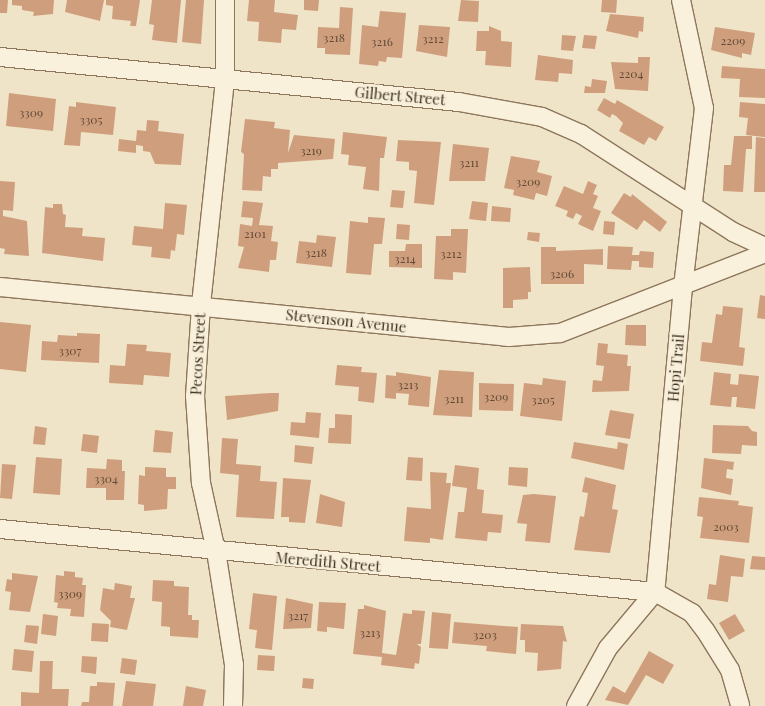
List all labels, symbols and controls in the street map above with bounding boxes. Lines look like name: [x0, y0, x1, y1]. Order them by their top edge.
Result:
house number: 3218: [323, 31, 345, 45]
house number: 3212: [422, 32, 444, 46]
house number: 2209: [721, 34, 745, 48]
house number: 3216: [371, 35, 393, 49]
house number: 2204: [619, 67, 643, 81]
street label: Gilbert Street: [354, 83, 446, 109]
house number: 3309: [19, 106, 43, 120]
house number: 3305: [79, 113, 103, 127]
house number: 3219: [300, 144, 322, 158]
house number: 3211: [459, 156, 479, 170]
house number: 3209: [516, 175, 540, 189]
house number: 2101: [244, 227, 266, 241]
house number: 3218: [305, 246, 327, 260]
house number: 3212: [440, 247, 462, 261]
house number: 3214: [394, 252, 416, 266]
house number: 3206: [550, 267, 574, 281]
street label: Stevenson Avenue: [284, 306, 408, 336]
street label: Pecos Street: [187, 312, 209, 396]
street label: Hopi Trail: [664, 333, 688, 403]
house number: 3307: [59, 344, 81, 358]
house number: 3213: [398, 378, 418, 392]
house number: 3209: [484, 390, 508, 404]
house number: 3211: [444, 392, 464, 406]
house number: 3205: [531, 393, 555, 407]
house number: 3304: [94, 472, 118, 486]
house number: 2003: [713, 520, 739, 534]
street label: Meredith Street: [275, 548, 381, 576]
house number: 3309: [58, 587, 82, 601]
house number: 3217: [288, 609, 308, 623]
house number: 3213: [360, 626, 380, 640]
house number: 3203: [473, 628, 497, 642]

